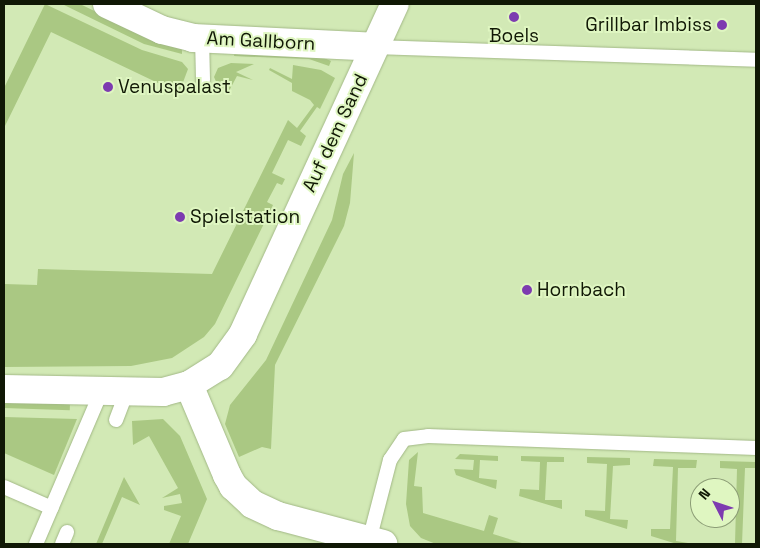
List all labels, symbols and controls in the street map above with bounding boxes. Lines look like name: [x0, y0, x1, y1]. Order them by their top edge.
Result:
marker: Boels: [508, 11, 520, 23]
place label: Grillbar Imbiss: [585, 14, 712, 36]
marker: Grillbar Imbiss: [716, 19, 728, 31]
place label: Boels: [489, 25, 539, 47]
street label: Am Gallborn: [206, 27, 316, 55]
street label: Auf dem Sand: [298, 70, 372, 196]
place label: Venuspalast: [118, 76, 231, 98]
marker: Venuspalast: [102, 81, 114, 93]
place label: Spielstation: [190, 206, 300, 228]
marker: Spielstation: [174, 211, 186, 223]
place label: Hornbach: [537, 279, 626, 301]
marker: Hornbach: [521, 284, 533, 296]
north arrow: [690, 478, 740, 528]
text: N: [695, 484, 714, 503]

